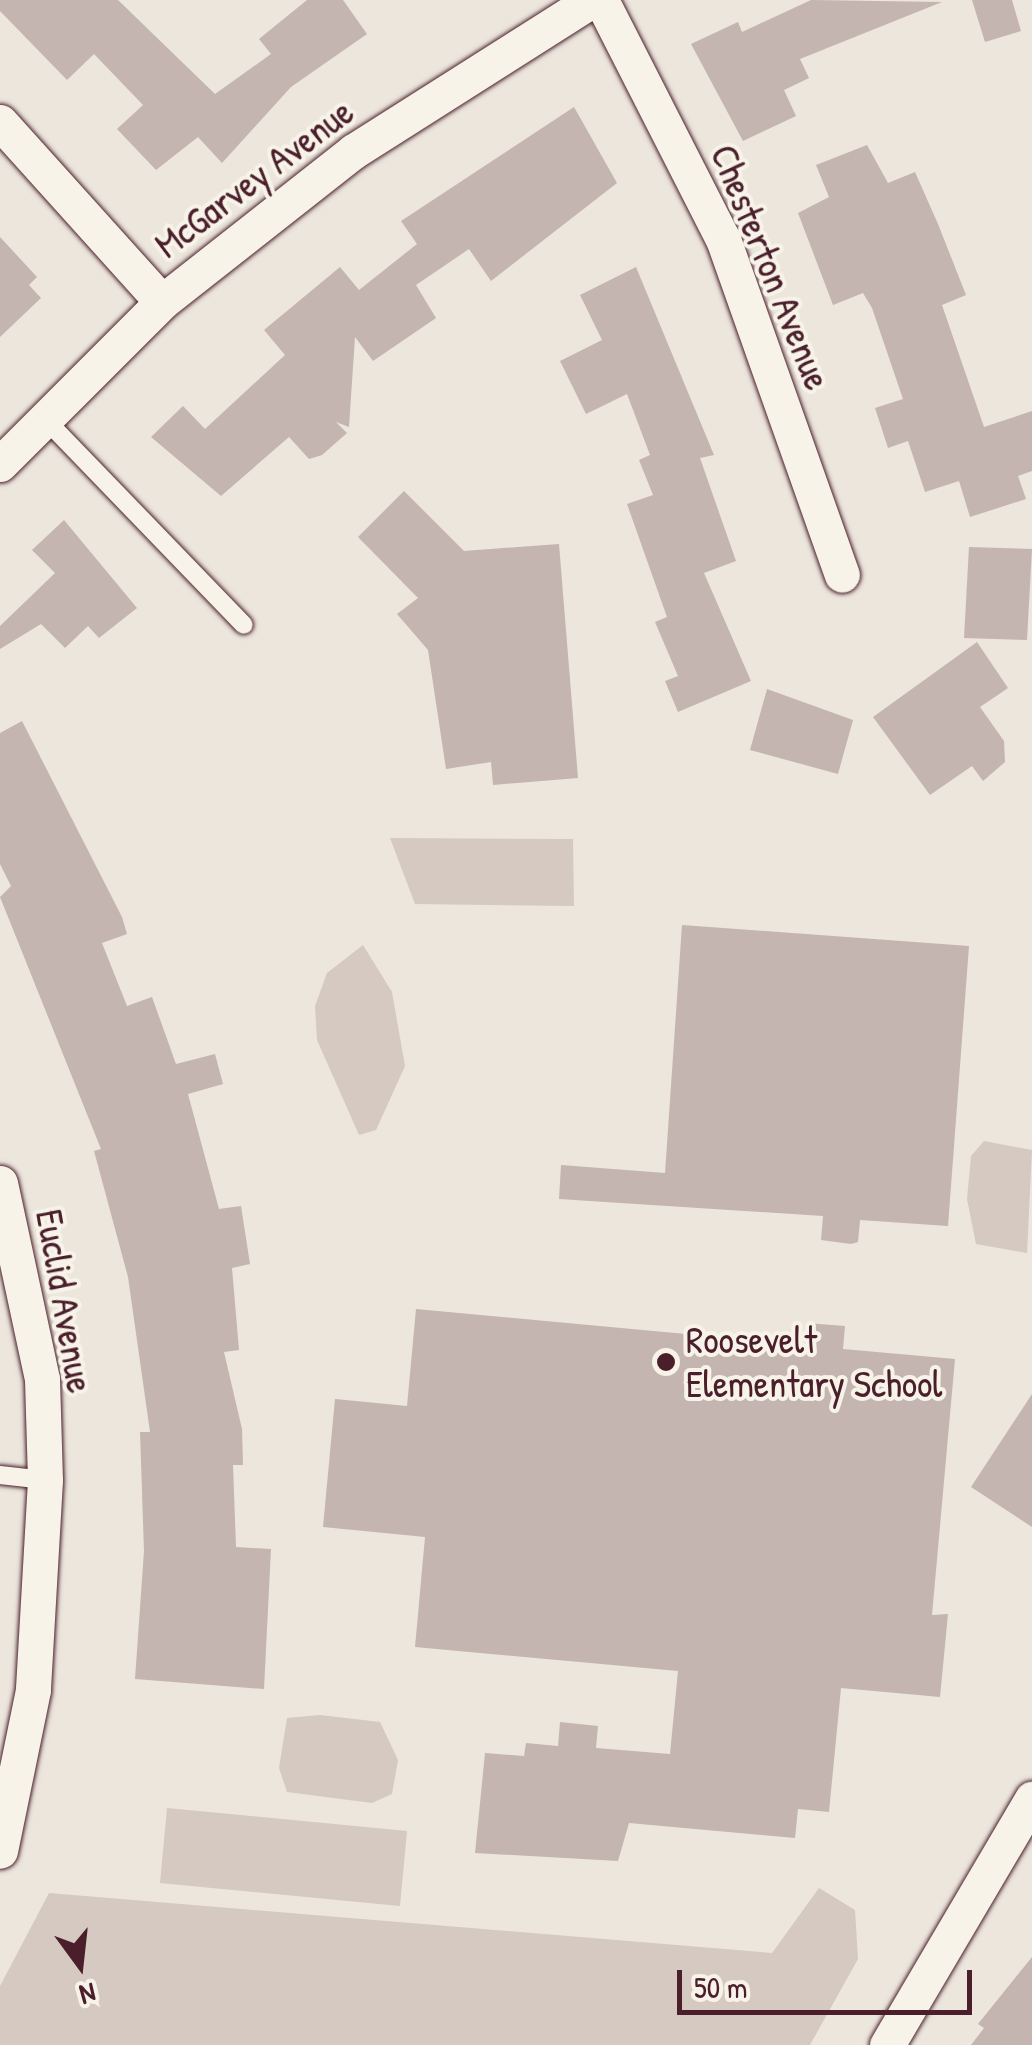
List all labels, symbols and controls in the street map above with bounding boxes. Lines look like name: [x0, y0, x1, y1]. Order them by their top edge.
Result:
street label: McGarvey Avenue: [146, 89, 362, 267]
street label: Chesterton Avenue: [701, 138, 841, 396]
street label: Euclid Avenue: [26, 1206, 104, 1396]
place label: Roosevelt Elementary School: [686, 1317, 942, 1406]
marker: Roosevelt Elementary School: [655, 1351, 677, 1373]
north arrow: [30, 1915, 130, 2015]
scale bar: [682, 1950, 977, 2012]
text: 50 m: [694, 1967, 747, 2007]
text: N: [76, 1974, 100, 2014]

